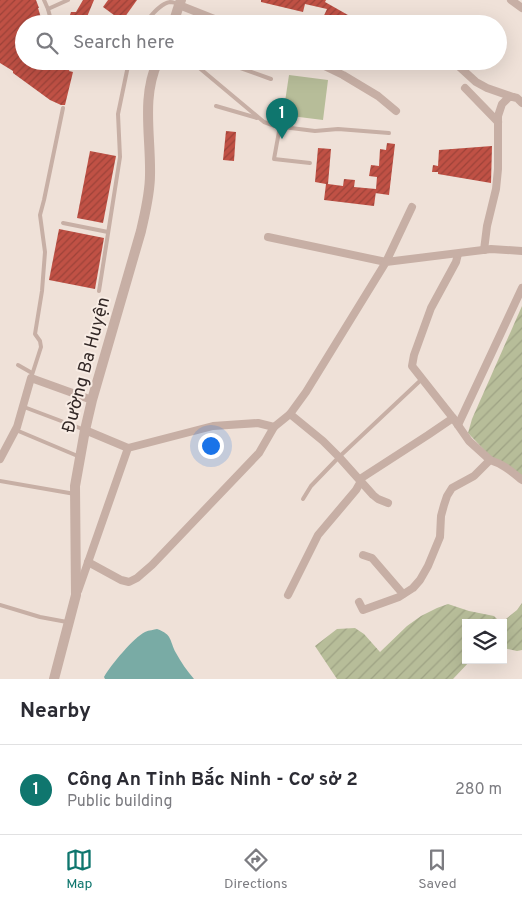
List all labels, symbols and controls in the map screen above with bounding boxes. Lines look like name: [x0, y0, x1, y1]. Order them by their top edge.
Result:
search box: [15, 15, 507, 70]
icon: search: [33, 29, 61, 57]
text: Search here: [73, 31, 175, 55]
pin: 1: [266, 98, 298, 139]
street label: Đường Ba Huyện: [58, 294, 116, 436]
your location: [198, 433, 224, 459]
map controls: [462, 619, 507, 664]
button: layers: [462, 619, 507, 664]
text: Nearby: [20, 698, 91, 725]
text: Công An Tỉnh Bắc Ninh - Cơ sở 2: [67, 768, 358, 792]
text: 1: [33, 780, 39, 800]
text: 280 m: [455, 780, 502, 800]
text: Public building: [67, 792, 172, 812]
tab: Map: [65, 846, 93, 893]
tab: Directions: [224, 846, 288, 893]
tab: Saved: [418, 846, 457, 893]

